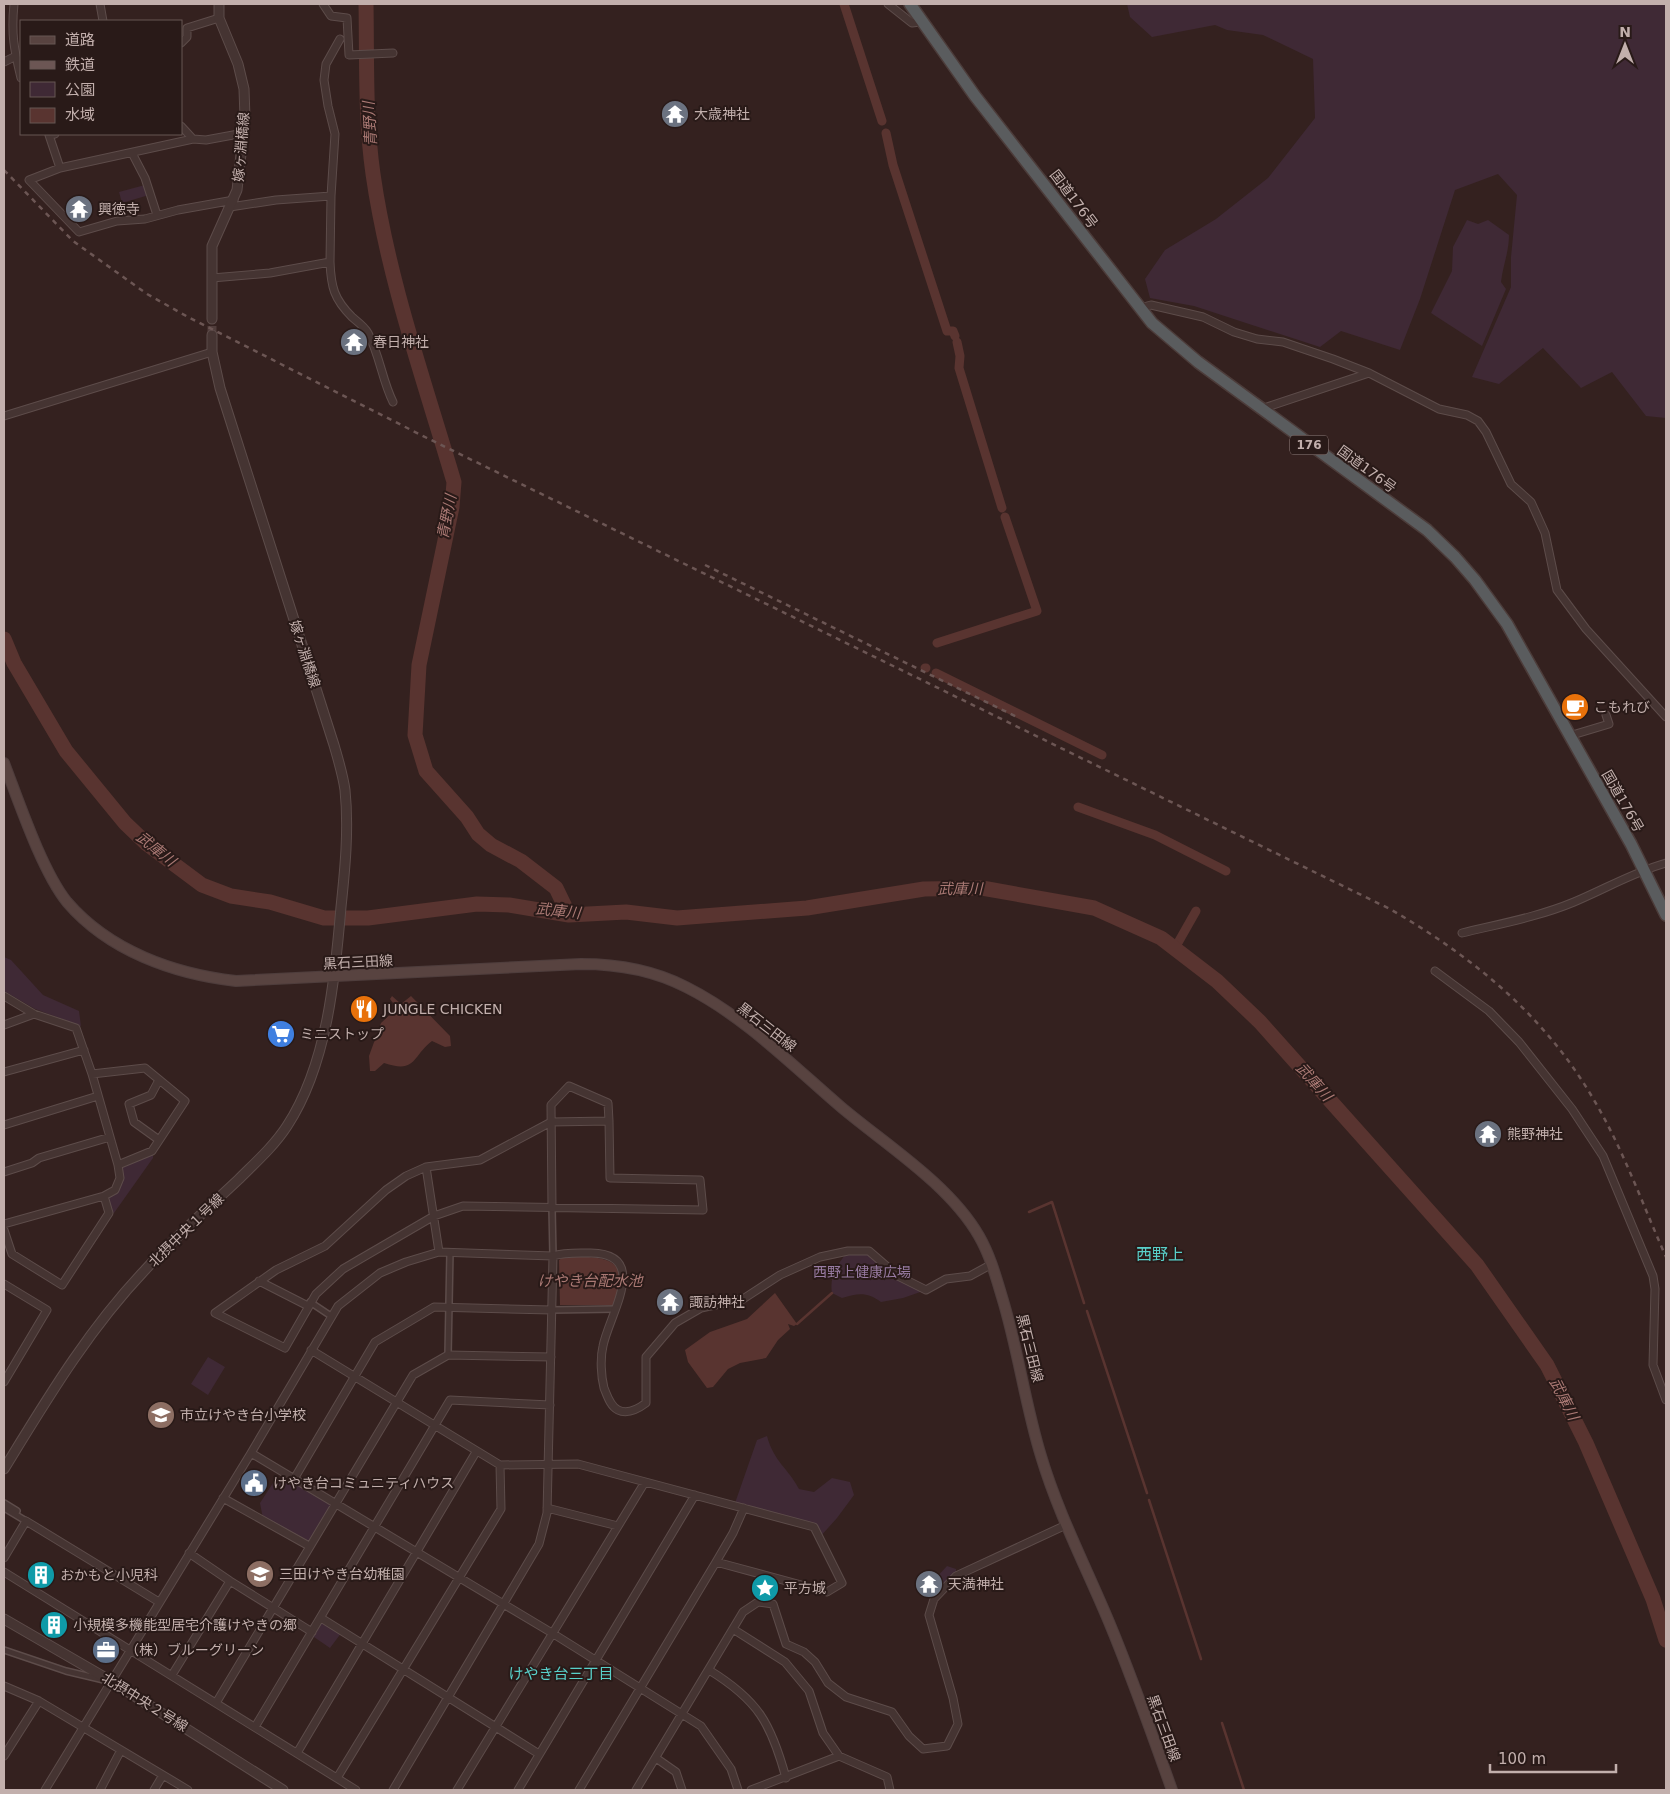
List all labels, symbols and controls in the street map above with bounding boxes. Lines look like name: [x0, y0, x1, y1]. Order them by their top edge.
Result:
legend: [20, 20, 182, 135]
north arrow: [1600, 20, 1650, 70]
text: N: [1619, 24, 1631, 40]
text: 道路: [65, 31, 95, 49]
text: 鉄道: [65, 56, 95, 74]
text: 公園: [65, 81, 95, 99]
water label: 青野川: [360, 99, 380, 147]
temple icon: 大歳神社: [660, 99, 690, 129]
text: 水域: [65, 106, 95, 124]
place label: 大歳神社: [694, 106, 750, 122]
street label: 嫁ヶ淵橋線: [230, 111, 252, 183]
street label: 国道176号: [1047, 167, 1101, 231]
temple icon: 興徳寺: [64, 194, 94, 224]
place label: 興徳寺: [98, 201, 140, 217]
temple icon: 春日神社: [339, 327, 369, 357]
place label: 春日神社: [373, 334, 429, 350]
road number: 176: [1290, 436, 1328, 454]
street label: 国道176号: [1334, 442, 1400, 496]
water label: 青野川: [434, 491, 461, 541]
street label: 嫁ヶ淵橋線: [287, 618, 323, 690]
cafe icon: こもれび: [1560, 692, 1590, 722]
place label: こもれび: [1594, 699, 1650, 715]
street label: 国道176号: [1599, 767, 1647, 835]
water label: 武庫川: [133, 828, 181, 871]
water label: 武庫川: [937, 880, 984, 898]
water label: 武庫川: [535, 900, 583, 923]
street label: 黒石三田線: [323, 952, 393, 972]
restaurant icon: JUNGLE CHICKEN: [349, 994, 379, 1024]
street label: 黒石三田線: [734, 999, 800, 1055]
place label: JUNGLE CHICKEN: [382, 1001, 503, 1017]
supermarket icon: ミニストップ: [266, 1019, 296, 1049]
place label: ミニストップ: [300, 1026, 384, 1042]
water label: 武庫川: [1292, 1059, 1337, 1106]
temple icon: 熊野神社: [1473, 1119, 1503, 1149]
place label: 熊野神社: [1507, 1126, 1563, 1142]
street label: 北摂中央１号線: [145, 1190, 227, 1270]
district label: 西野上: [1136, 1245, 1184, 1264]
park label: 西野上健康広場: [813, 1264, 911, 1280]
water label: けやき台配水池: [537, 1272, 644, 1290]
temple icon: 諏訪神社: [655, 1287, 685, 1317]
place label: 諏訪神社: [689, 1294, 745, 1310]
street label: 黒石三田線: [1014, 1312, 1046, 1384]
water label: 武庫川: [1546, 1375, 1583, 1425]
school or university icon: 市立けやき台小学校: [146, 1400, 176, 1430]
place label: 市立けやき台小学校: [180, 1407, 306, 1423]
public building icon: けやき台コミュニティハウス: [239, 1468, 269, 1498]
place label: けやき台コミュニティハウス: [273, 1475, 454, 1491]
school or university icon: 三田けやき台幼稚園: [245, 1559, 275, 1589]
building icon: おかもと小児科: [26, 1560, 56, 1590]
place label: 三田けやき台幼稚園: [279, 1566, 405, 1582]
place label: おかもと小児科: [60, 1567, 158, 1583]
temple icon: 天満神社: [914, 1569, 944, 1599]
place icon: 平方城: [750, 1573, 780, 1603]
place label: 天満神社: [948, 1576, 1004, 1592]
place label: 平方城: [784, 1580, 826, 1596]
building icon: 小規模多機能型居宅介護けやきの郷: [39, 1610, 69, 1640]
place label: 小規模多機能型居宅介護けやきの郷: [73, 1617, 297, 1633]
office icon: （株）ブルーグリーン: [91, 1635, 121, 1665]
place label: （株）ブルーグリーン: [125, 1642, 264, 1658]
district label: けやき台三丁目: [508, 1665, 614, 1683]
street label: 北摂中央２号線: [99, 1669, 191, 1735]
street label: 黒石三田線: [1145, 1692, 1183, 1764]
scale bar: [1490, 1742, 1616, 1774]
text: 100 m: [1498, 1750, 1546, 1768]

